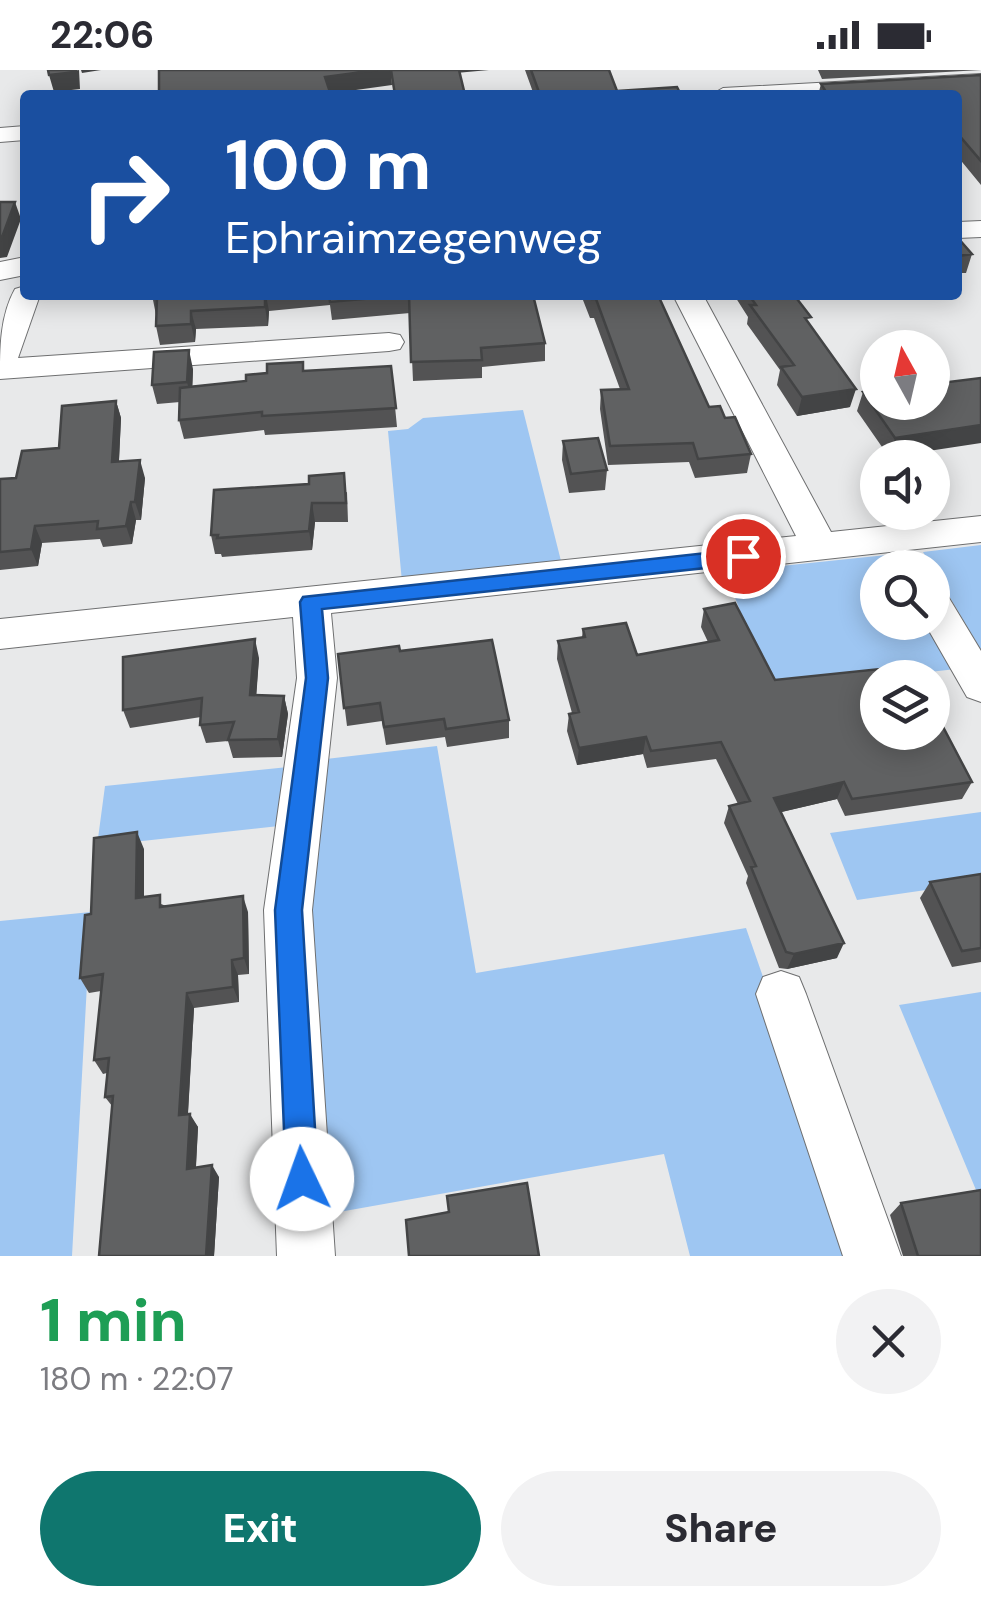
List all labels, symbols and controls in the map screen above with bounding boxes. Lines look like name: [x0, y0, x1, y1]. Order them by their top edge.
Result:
text: 22:06: [50, 10, 154, 60]
text: 100 m: [225, 120, 431, 211]
icon: right: [60, 130, 190, 260]
text: Ephraimzegenweg: [225, 208, 602, 267]
north arrow: [860, 330, 950, 420]
map controls: [860, 330, 950, 750]
button: sound: [860, 440, 950, 530]
pin: [701, 514, 786, 599]
icon: arrive: [716, 529, 771, 584]
button: search: [860, 550, 950, 640]
button: layers: [860, 660, 950, 750]
position arrow: [250, 1127, 354, 1231]
text: 1 min: [40, 1281, 187, 1360]
button: close: [836, 1289, 941, 1394]
text: 180 m · 22:07: [40, 1358, 234, 1400]
button: Exit: [40, 1471, 481, 1586]
button: Share: [501, 1471, 941, 1586]

